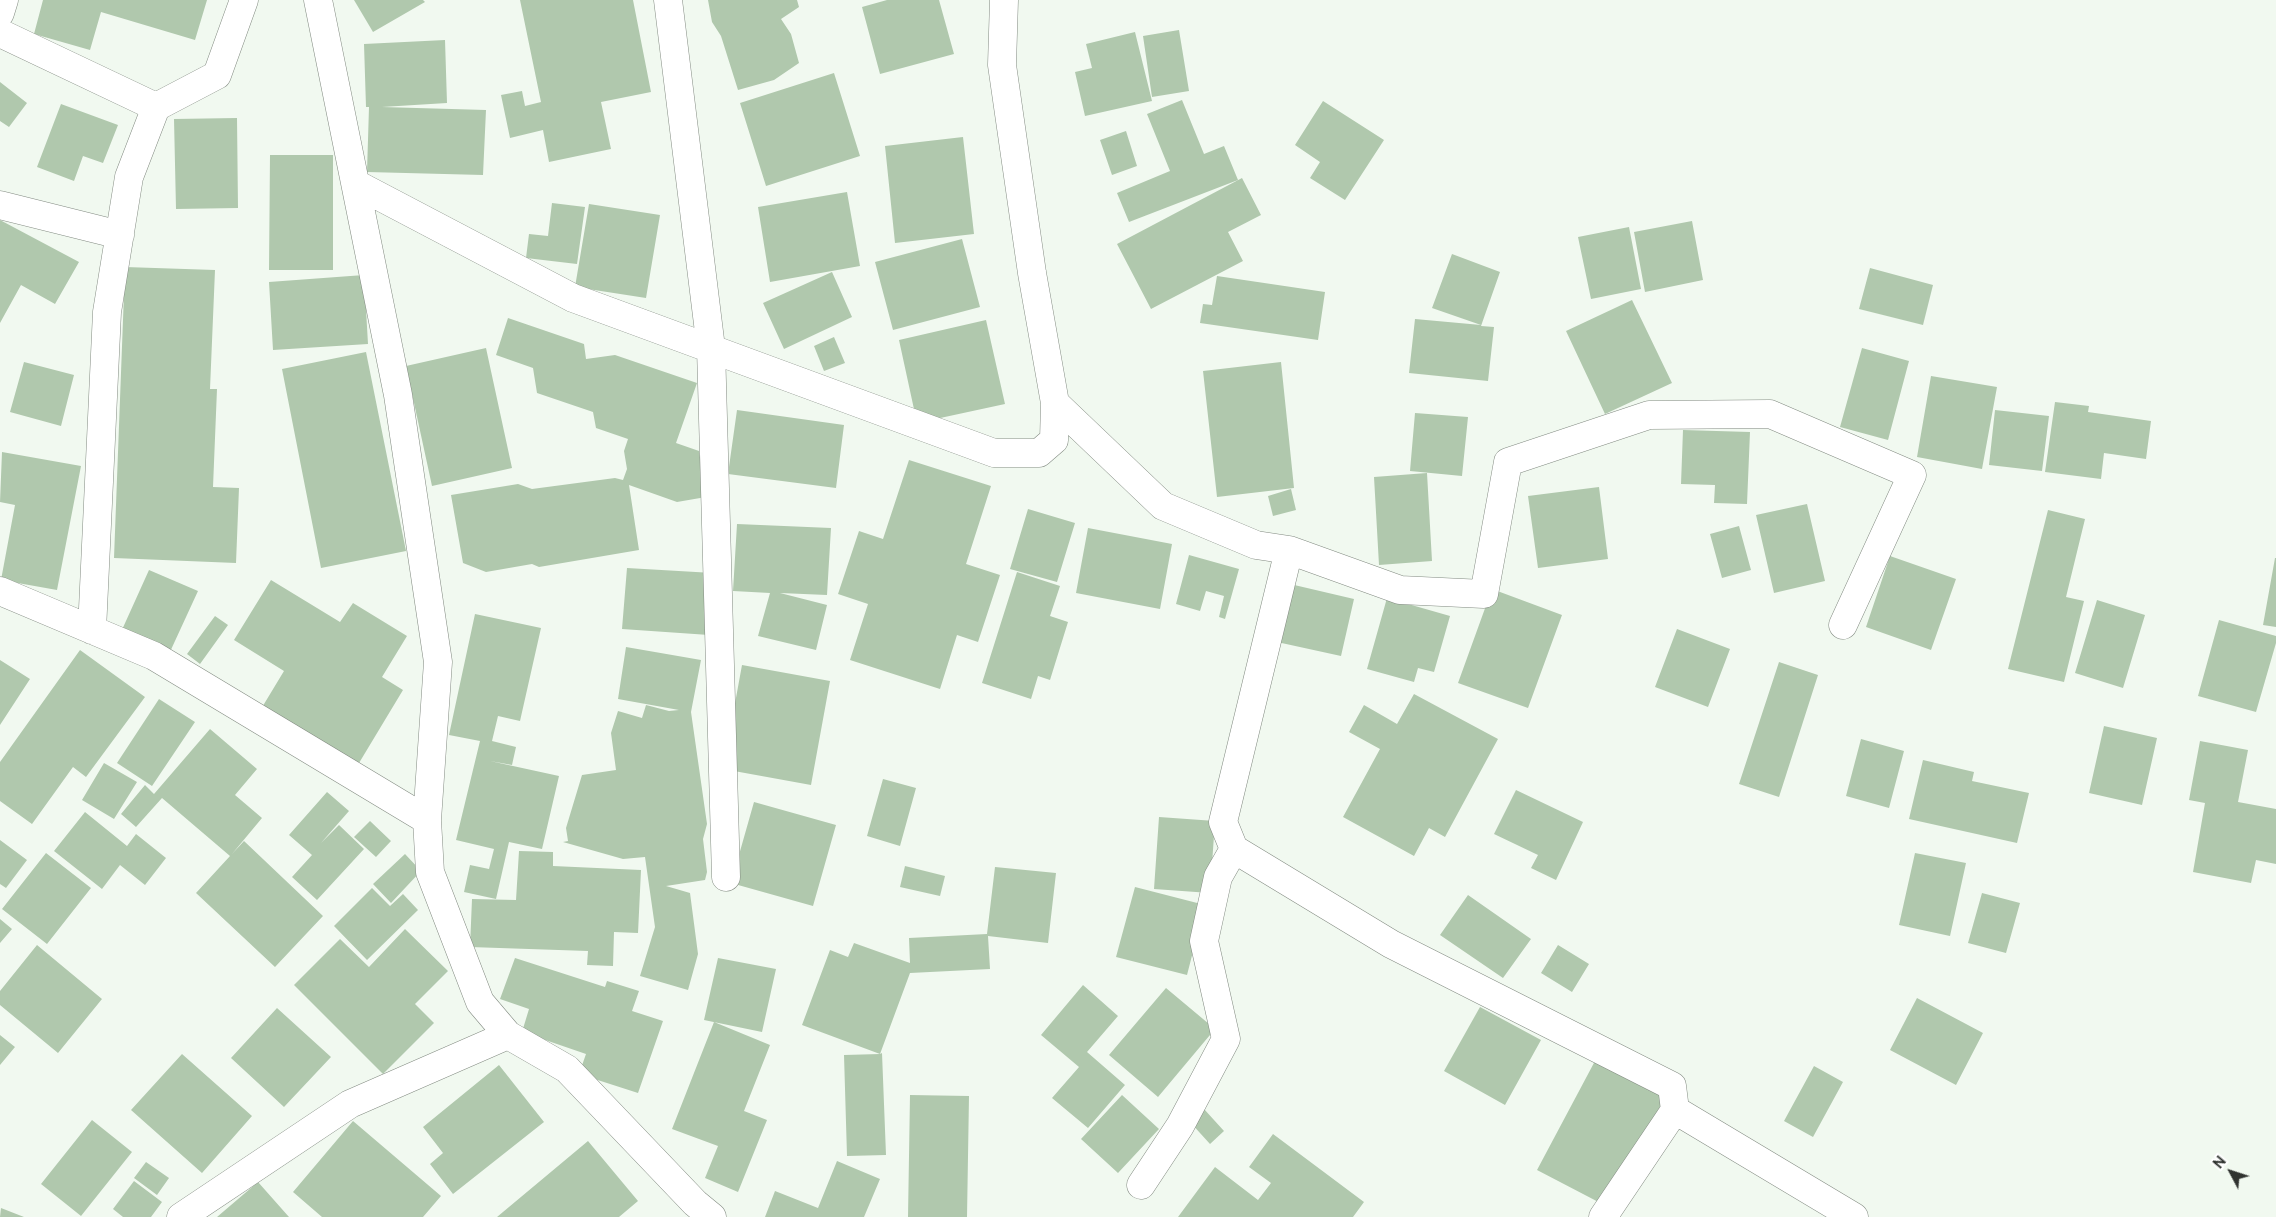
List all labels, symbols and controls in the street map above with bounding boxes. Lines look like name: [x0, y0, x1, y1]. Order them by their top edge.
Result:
north arrow: [2206, 1147, 2256, 1197]
text: N: [2210, 1153, 2229, 1172]

